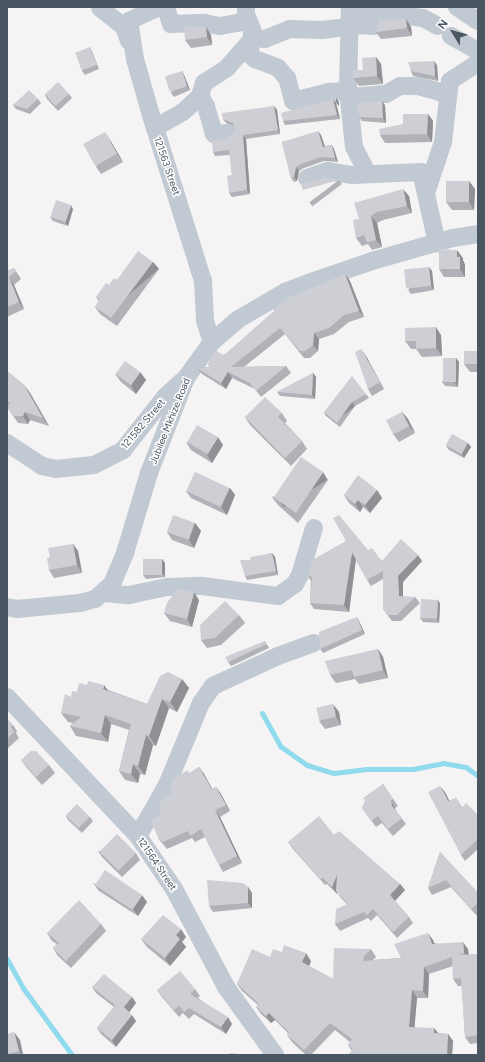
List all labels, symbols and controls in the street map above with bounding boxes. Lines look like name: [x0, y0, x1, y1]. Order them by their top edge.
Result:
north arrow: [433, 12, 473, 52]
text: N: [435, 17, 451, 32]
street label: 121563 Street: [151, 135, 183, 197]
street label: Jubilee Mkhize Road: [147, 376, 193, 466]
street label: 121582 Street: [119, 396, 167, 452]
street label: 121564 Street: [135, 835, 179, 893]

